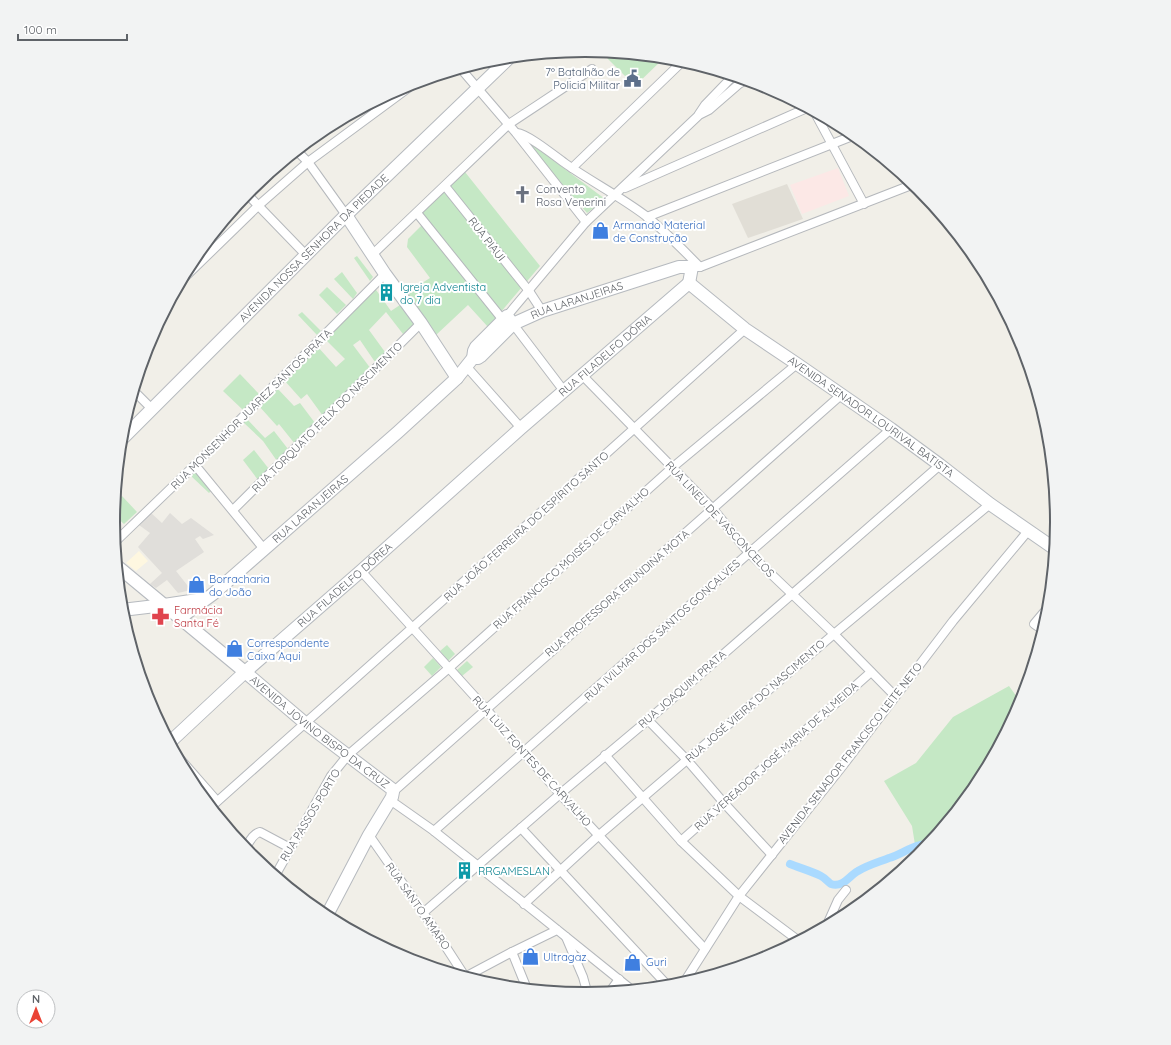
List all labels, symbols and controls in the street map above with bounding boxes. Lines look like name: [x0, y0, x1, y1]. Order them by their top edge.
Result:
scale bar: [18, 16, 127, 42]
text: 100 m: [24, 22, 57, 37]
place label: 7º Batalhão de Policia Militar: [545, 65, 621, 92]
public building icon: 7º Batalhão de Policia Militar: [623, 68, 643, 88]
street label: AVENIDA NOSSA SENHORA DA PIEDADE: [236, 171, 391, 325]
place label: Convento Rosa Venerini: [536, 182, 606, 209]
church icon: Convento Rosa Venerini: [513, 185, 533, 205]
street label: RUA PIAUI: [465, 214, 509, 264]
place label: Armando Material de Construção: [613, 218, 705, 245]
shop icon: Armando Material de Construção: [590, 221, 610, 241]
street label: RUA LARANJEIRAS: [528, 278, 625, 322]
place label: Igreja Adventista do 7 dia: [400, 280, 486, 307]
building icon: Igreja Adventista do 7 dia: [377, 283, 397, 303]
street label: RUA FILADELFO DÓRIA: [556, 311, 654, 399]
street label: RUA MONSENHOR JUAREZ SANTOS PRATA: [168, 326, 334, 492]
street label: RUA TORQUATO FELIX DO NASCIMENTO: [249, 339, 405, 495]
street label: AVENIDA SENADOR LOURIVAL BATISTA: [785, 353, 957, 480]
street label: RUA JOÃO FERREIRA DO ESPÍRITO SANTO: [441, 448, 611, 604]
street label: RUA LINEU DE VASCONCELOS: [662, 458, 778, 580]
street label: RUA LARANJEIRAS: [269, 472, 351, 546]
street label: RUA FRANCISCO MOISÉS DE CARVALHO: [490, 484, 652, 632]
street label: RUA PROFESSORA ERUNDINA MOTA: [542, 526, 692, 660]
street label: RUA FILADELFO DÓREA: [294, 539, 395, 630]
street label: RUA IVILMAR DOS SANTOS GONÇALVES: [581, 556, 743, 704]
place label: Borracharia do João: [209, 572, 270, 599]
shop icon: Borracharia do João: [186, 575, 206, 595]
place label: Farmácia Santa Fé: [174, 603, 222, 630]
pharmacy icon: Farmácia Santa Fé: [151, 606, 171, 626]
place label: Correspondente Caixa Aqui: [247, 636, 329, 663]
street label: RUA JOSÉ VIEIRA DO NASCIMENTO: [682, 636, 828, 766]
shop icon: Correspondente Caixa Aqui: [224, 639, 244, 659]
street label: RUA JOAQUIM PRATA: [635, 647, 729, 731]
street label: AVENIDA SENADOR FRANCISCO LEITE NETO: [775, 660, 925, 846]
street label: AVENIDA JOVINO BISPO DA CRUZ: [247, 672, 392, 792]
street label: RUA VEREADOR JOSÉ MARIA DE ALMEIDA: [691, 679, 861, 833]
street label: RUA LUIZ FONTES DE CARVALHO: [470, 693, 594, 829]
street label: RUA PASSOS PORTO: [277, 766, 343, 864]
street label: RUA SANTO AMARO: [383, 860, 453, 952]
building icon: RRGAMESLAN: [455, 861, 475, 881]
place label: RRGAMESLAN: [478, 864, 550, 878]
shop icon: Ultragaz: [520, 947, 540, 967]
place label: Ultragaz: [543, 950, 587, 964]
shop icon: Guri: [623, 952, 643, 972]
place label: Guri: [646, 955, 667, 969]
north arrow: [16, 989, 56, 1029]
text: N: [32, 992, 40, 1006]

